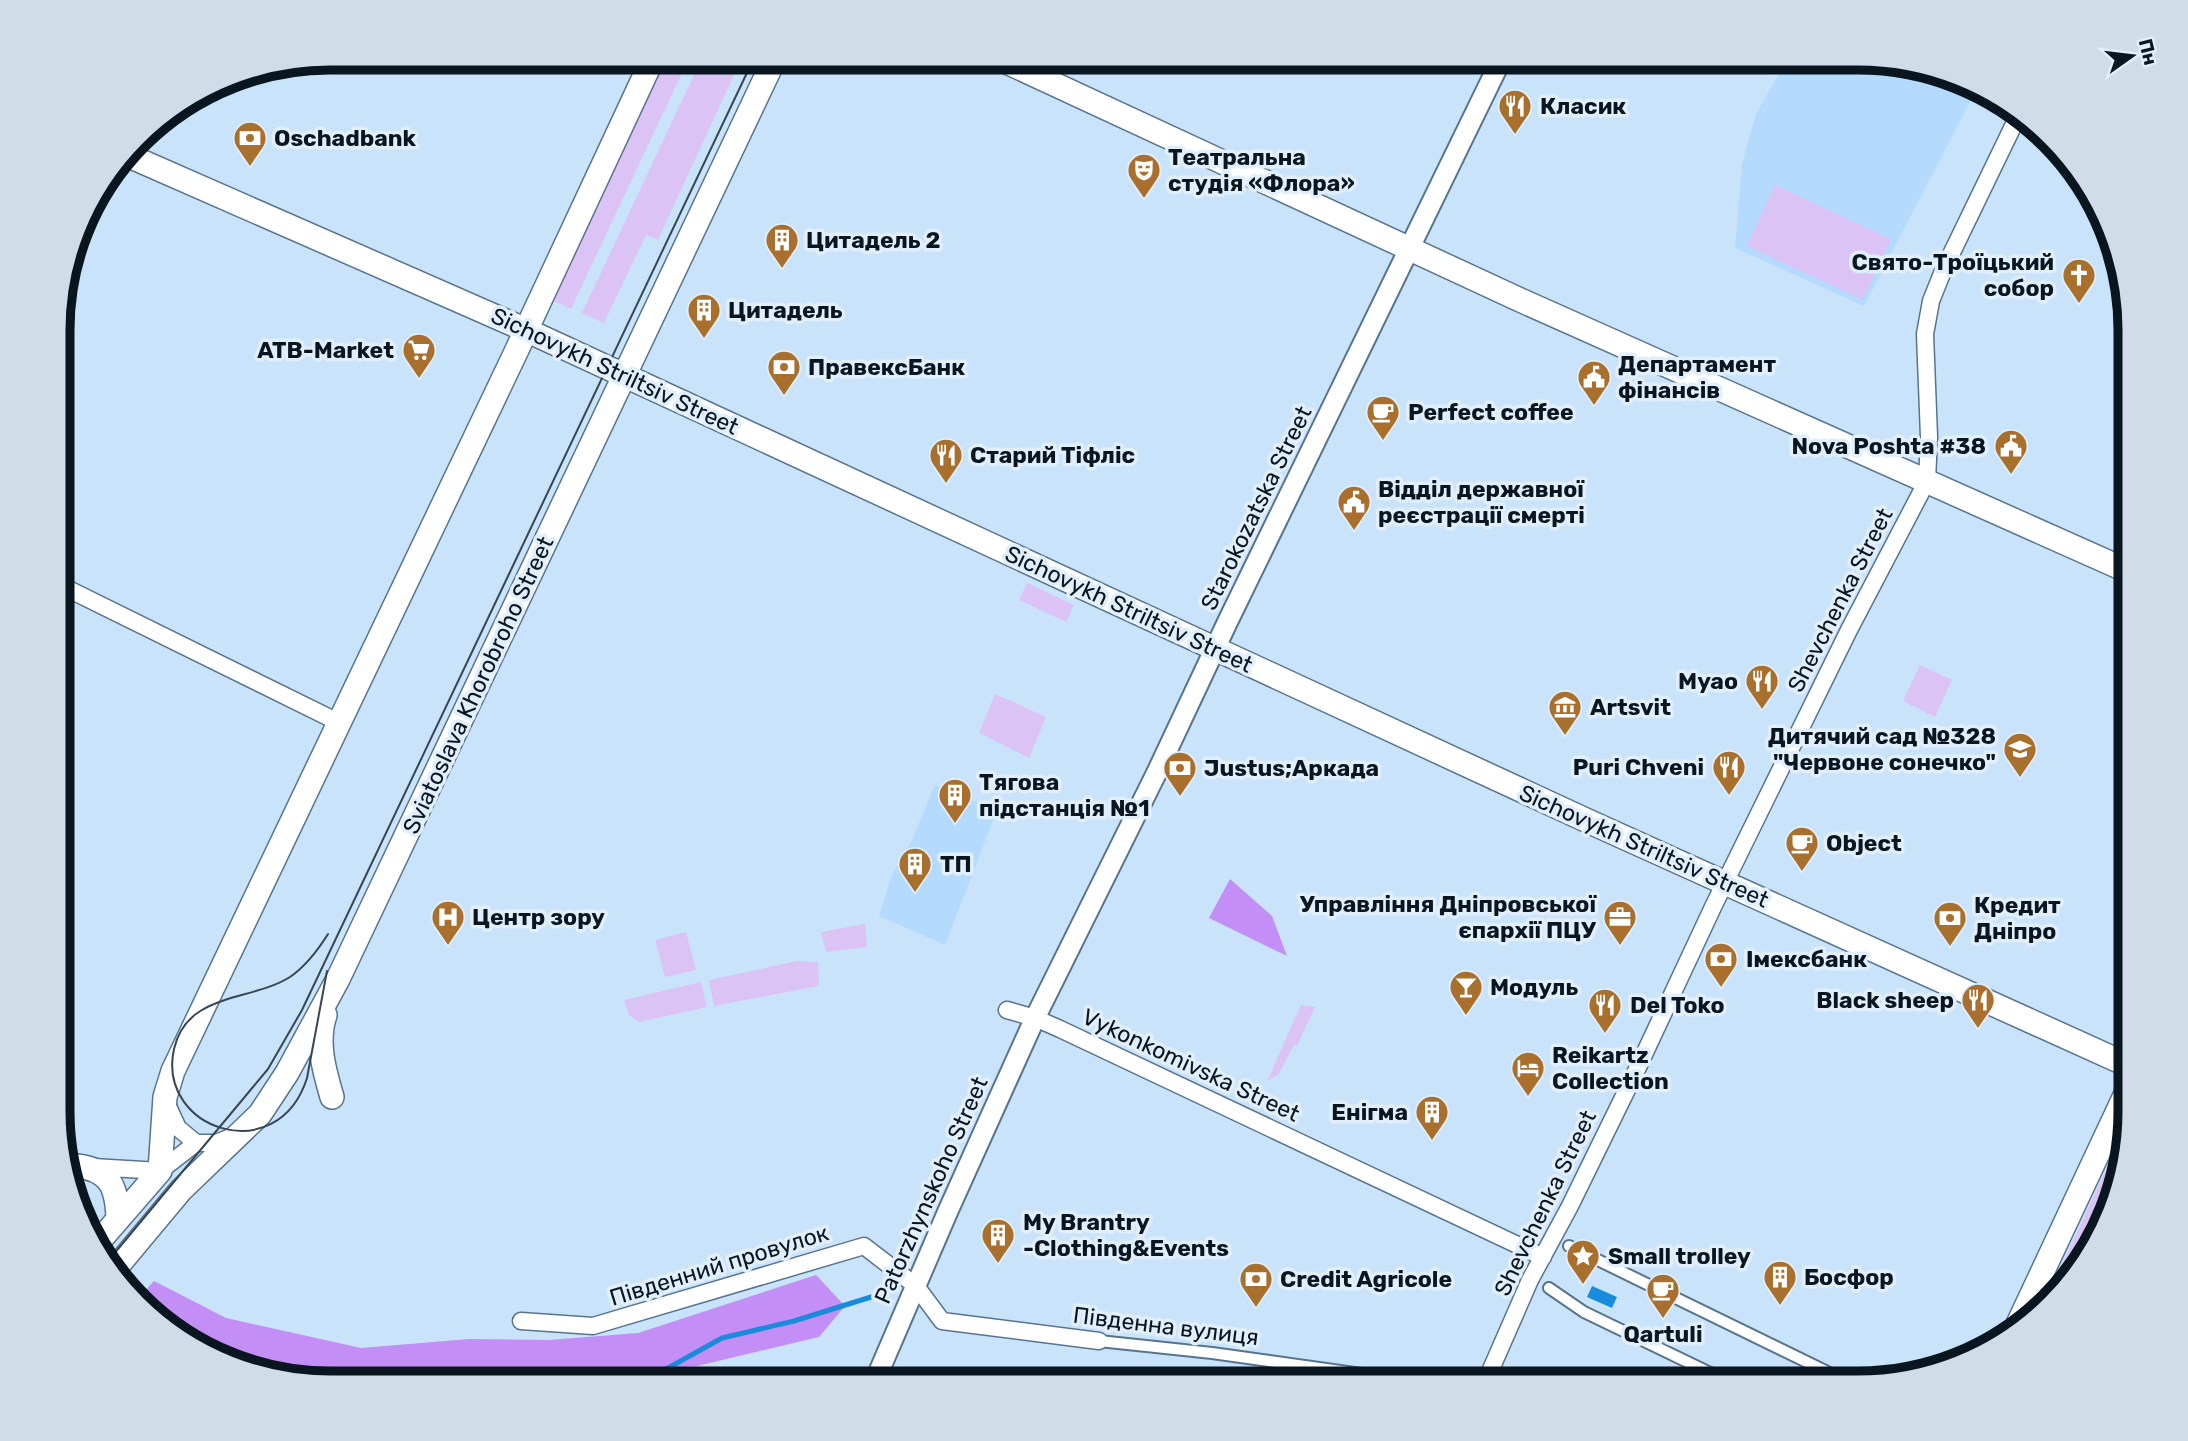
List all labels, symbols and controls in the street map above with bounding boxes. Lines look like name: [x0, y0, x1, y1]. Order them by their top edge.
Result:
north arrow: [2097, 21, 2167, 91]
text: Пн: [2134, 36, 2162, 68]
restaurant icon: Класик: [1496, 87, 1534, 136]
place label: Класик: [1540, 92, 1626, 120]
bank icon: Oschadbank: [231, 119, 269, 168]
place label: Oschadbank: [274, 124, 417, 152]
place label: Театральна студія «Флора»: [1168, 143, 1355, 197]
theatre icon: Театральна студія «Флора»: [1125, 151, 1163, 200]
building icon: Цитадель 2: [763, 221, 801, 270]
place label: Цитадель 2: [806, 226, 941, 254]
place label: Свято-Троїцький собор: [1852, 248, 2054, 302]
church icon: Свято-Троїцький собор: [2060, 256, 2098, 305]
building icon: Цитадель: [685, 291, 723, 340]
place label: Цитадель: [728, 296, 843, 324]
street label: Sichovykh Striltsiv Street: [487, 301, 743, 441]
supermarket icon: ATB-Market: [400, 331, 438, 380]
place label: ATB-Market: [257, 336, 394, 364]
bank icon: ПравексБанк: [765, 348, 803, 397]
place label: Департамент фінансів: [1618, 350, 1776, 404]
place label: ПравексБанк: [808, 353, 965, 381]
public building icon: Департамент фінансів: [1575, 358, 1613, 407]
cafe icon: Perfect coffee: [1364, 393, 1402, 442]
place label: Perfect coffee: [1408, 398, 1574, 426]
street label: Starokozatska Street: [1194, 401, 1318, 615]
public building icon: Nova Poshta #38: [1992, 427, 2030, 476]
place label: Nova Poshta #38: [1792, 432, 1986, 460]
restaurant icon: Старий Тіфліс: [927, 436, 965, 485]
place label: Старий Тіфліс: [970, 441, 1135, 469]
place label: Відділ державної реєстрації смерті: [1378, 475, 1585, 529]
public building icon: Відділ державної реєстрації смерті: [1335, 483, 1373, 532]
street label: Shevchenka Street: [1781, 503, 1899, 697]
street label: Sviatoslava Khorobroho Street: [397, 532, 559, 838]
street label: Sichovykh Striltsiv Street: [1001, 539, 1257, 679]
restaurant icon: Myao: [1743, 662, 1781, 711]
place label: Myao: [1678, 667, 1738, 695]
museum icon: Artsvit: [1546, 688, 1584, 737]
place label: Artsvit: [1590, 693, 1671, 721]
place label: Дитячий сад №328 "Червоне сонечко": [1768, 722, 1996, 776]
school or university icon: Дитячий сад №328 "Червоне сонечко": [2001, 730, 2039, 779]
restaurant icon: Puri Chveni: [1710, 748, 1748, 797]
bank icon: Justus;Аркада: [1161, 749, 1199, 798]
place label: Puri Chveni: [1573, 753, 1704, 781]
place label: Justus;Аркада: [1204, 754, 1379, 782]
place label: Тягова підстанція №1: [979, 768, 1150, 822]
building icon: Тягова підстанція №1: [936, 776, 974, 825]
street label: Sichovykh Striltsiv Street: [1515, 778, 1773, 914]
cafe icon: Object: [1783, 824, 1821, 873]
place label: Object: [1826, 829, 1902, 857]
building icon: ТП: [896, 845, 934, 894]
place label: ТП: [940, 850, 972, 878]
place label: Управління Дніпровської єпархії ПЦУ: [1300, 890, 1597, 944]
place label: Кредит Дніпро: [1974, 891, 2061, 945]
hospital icon: Центр зору: [429, 898, 467, 947]
office icon: Управління Дніпровської єпархії ПЦУ: [1601, 898, 1639, 947]
bank icon: Кредит Дніпро: [1931, 899, 1969, 948]
place label: Центр зору: [472, 903, 605, 931]
bank icon: Імексбанк: [1702, 940, 1740, 989]
place label: Імексбанк: [1746, 945, 1867, 973]
bar icon: Модуль: [1447, 968, 1485, 1017]
place label: Модуль: [1490, 973, 1578, 1001]
restaurant icon: Black sheep: [1959, 981, 1997, 1030]
restaurant icon: Del Toko: [1586, 986, 1624, 1035]
place label: Black sheep: [1816, 986, 1954, 1014]
place label: Del Toko: [1630, 991, 1725, 1019]
street label: Vykonkomivska Street: [1078, 1002, 1304, 1128]
place label: Reikartz Collection: [1552, 1041, 1669, 1095]
hotel icon: Reikartz Collection: [1509, 1049, 1547, 1098]
street label: Patorzhynskoho Street: [868, 1072, 994, 1308]
building icon: Енігма: [1413, 1093, 1451, 1142]
place label: Енігма: [1331, 1098, 1408, 1126]
street label: Shevchenka Street: [1488, 1106, 1602, 1300]
place label: My Brantry -Clothing&Events: [1023, 1208, 1229, 1262]
building icon: My Brantry -Clothing&Events: [979, 1216, 1017, 1265]
street label: Південний провулок: [606, 1218, 832, 1312]
place icon: Small trolley: [1564, 1237, 1602, 1286]
place label: Small trolley: [1608, 1242, 1751, 1270]
building icon: Босфор: [1761, 1258, 1799, 1307]
bank icon: Credit Agricole: [1237, 1260, 1275, 1309]
place label: Босфор: [1804, 1263, 1894, 1291]
place label: Credit Agricole: [1280, 1265, 1452, 1293]
cafe icon: Qartuli: [1644, 1271, 1682, 1320]
street label: Південна вулиця: [1072, 1301, 1260, 1351]
place label: Qartuli: [1623, 1320, 1703, 1348]

